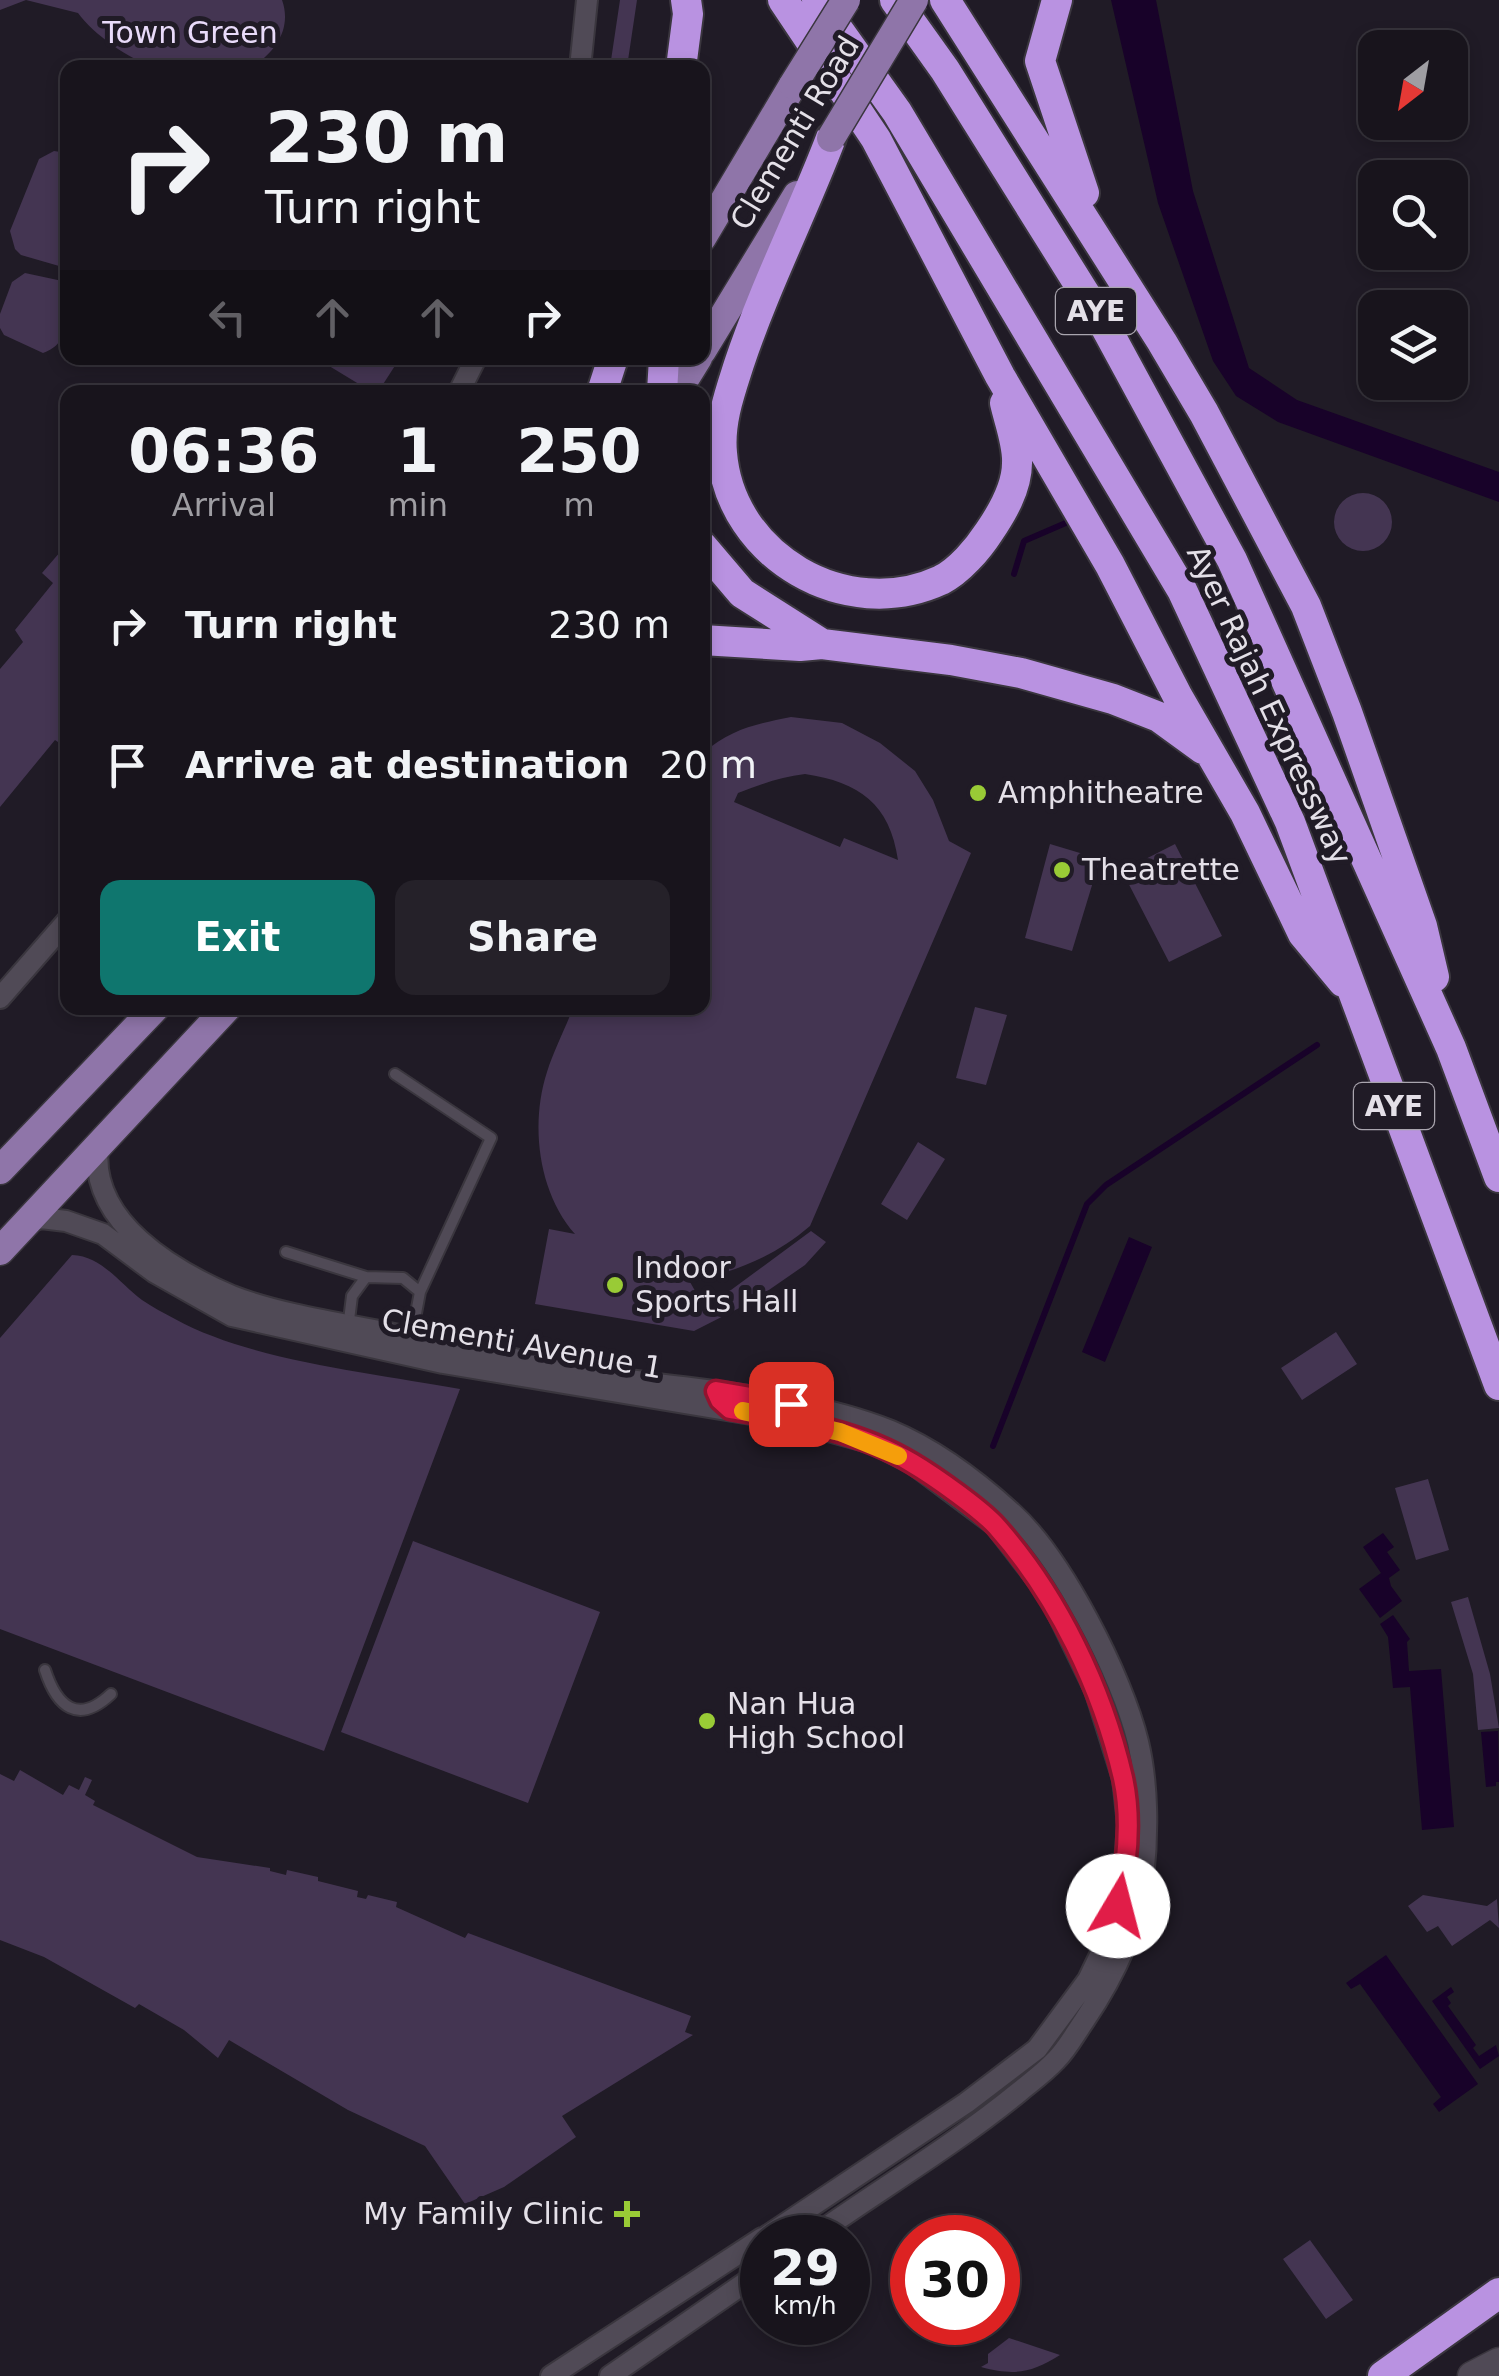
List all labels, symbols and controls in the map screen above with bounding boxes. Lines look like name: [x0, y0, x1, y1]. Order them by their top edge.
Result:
park label: Town Green: [101, 15, 278, 50]
street label: Clementi Road: [723, 30, 866, 236]
north arrow: [1358, 30, 1468, 140]
map controls: [1358, 30, 1468, 400]
text: 230 m: [265, 97, 508, 179]
icon: right: [100, 100, 230, 230]
button: search: [1358, 160, 1468, 270]
text: Turn right: [265, 181, 480, 234]
road number: AYE: [1056, 288, 1136, 334]
icon: left: [200, 290, 255, 345]
icon: ahead: [305, 290, 360, 345]
icon: ahead: [410, 290, 465, 345]
icon: right: [515, 290, 570, 345]
button: layers: [1358, 290, 1468, 400]
text: 06:36: [128, 416, 319, 486]
text: 1: [397, 416, 439, 486]
text: 250: [516, 416, 642, 486]
text: Arrival: [172, 486, 276, 524]
text: min: [388, 486, 448, 524]
text: m: [563, 486, 595, 524]
street label: Ayer Rajah Expressway: [1180, 540, 1359, 870]
icon: right: [100, 598, 155, 653]
text: Turn right: [185, 603, 397, 647]
text: 230 m: [548, 603, 670, 647]
icon: arrive: [100, 738, 155, 793]
text: Arrive at destination: [185, 743, 630, 787]
text: 20 m: [660, 743, 757, 787]
place label: Amphitheatre: [998, 775, 1204, 810]
marker: Amphitheatre: [967, 782, 989, 804]
place label: Theatrette: [1081, 852, 1240, 887]
marker: Theatrette: [1051, 859, 1073, 881]
button: Exit: [100, 880, 375, 995]
button: Share: [395, 880, 670, 995]
road number: AYE: [1354, 1083, 1434, 1129]
place label: Indoor Sports Hall: [635, 1250, 798, 1319]
marker: Indoor Sports Hall: [604, 1274, 626, 1296]
street label: Clementi Avenue 1: [379, 1302, 665, 1385]
pin: [749, 1362, 834, 1447]
icon: arrive: [764, 1377, 819, 1432]
place label: Nan Hua High School: [727, 1686, 905, 1755]
marker: Nan Hua High School: [696, 1710, 718, 1732]
position arrow: [1066, 1854, 1170, 1958]
place label: My Family Clinic: [363, 2196, 604, 2231]
marker: My Family Clinic: [614, 2201, 640, 2227]
speed limit sign: 30: [890, 2215, 1020, 2345]
text: 29: [770, 2239, 840, 2297]
text: km/h: [773, 2291, 837, 2320]

